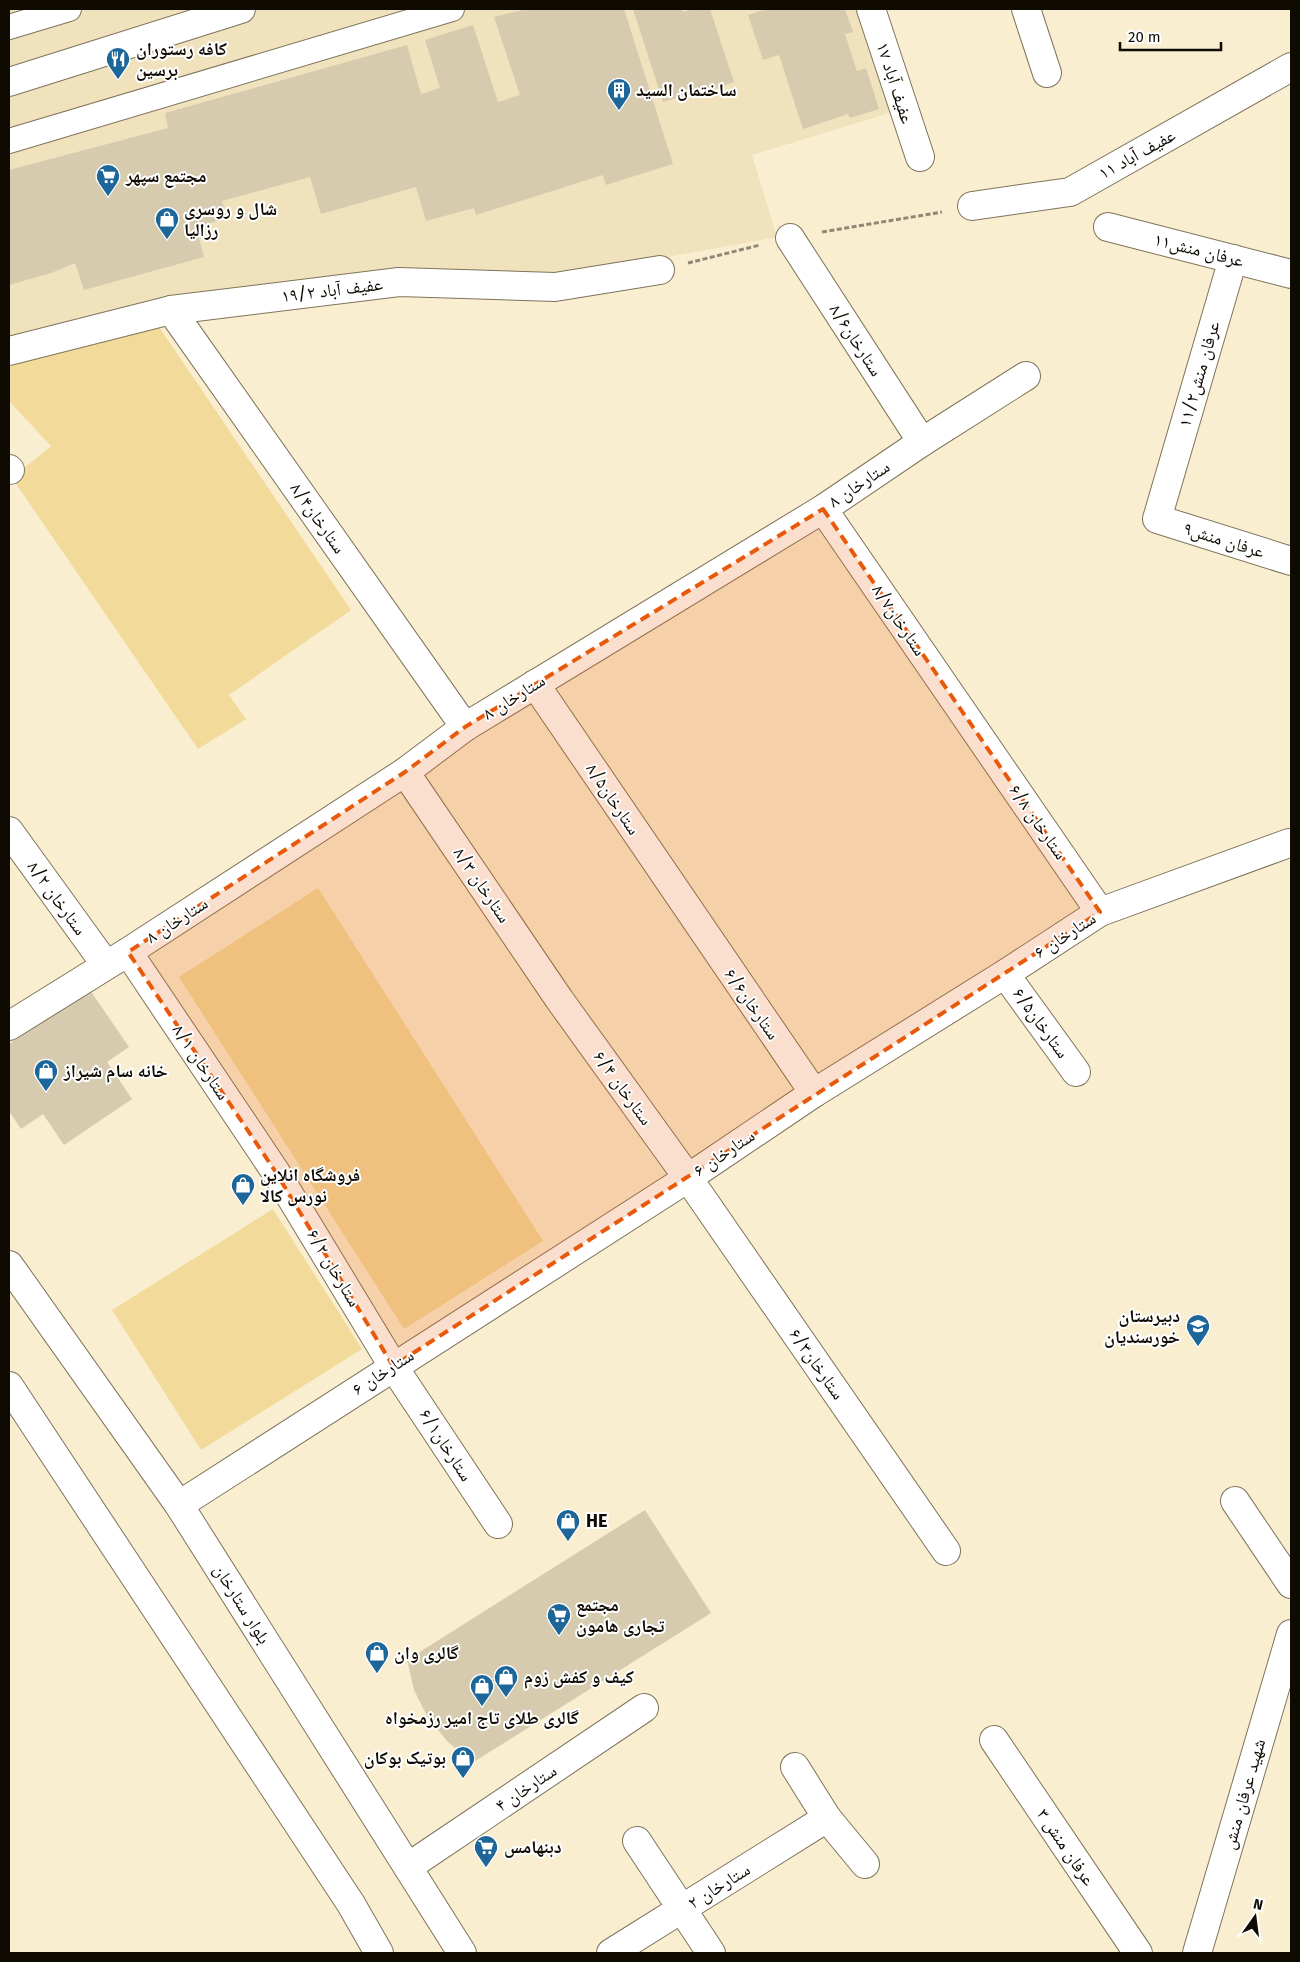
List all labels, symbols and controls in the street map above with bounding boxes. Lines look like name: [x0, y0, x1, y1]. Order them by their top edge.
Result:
scale bar: [1120, 20, 1221, 52]
text: 20 m: [1128, 28, 1161, 46]
place label: کافه رستوران برسین: [136, 38, 227, 81]
street label: عفیف آباد ۱۷: [872, 40, 918, 126]
restaurant icon: کافه رستوران برسین: [105, 46, 131, 80]
building icon: ساختمان السید: [606, 77, 632, 111]
place label: ساختمان السید: [636, 79, 736, 101]
street label: عفیف آباد ۱۱: [1095, 124, 1179, 184]
supermarket icon: مجتمع سپهر: [95, 163, 121, 197]
place label: مجتمع سپهر: [125, 165, 206, 188]
place label: شال و روسری رزالیا: [184, 198, 277, 241]
shop icon: شال و روسری رزالیا: [154, 206, 180, 240]
street label: عرفان منش۱۱: [1152, 228, 1246, 272]
street label: عفیف آباد ۱۹/۲: [280, 273, 384, 307]
street label: ستارخان۸/۶: [824, 300, 888, 380]
street label: عرفان منش۱۱/۲: [1173, 318, 1225, 430]
street label: ستارخان ۸: [824, 456, 894, 512]
street label: ستارخان۸/۴: [285, 478, 351, 558]
street label: عرفان منش۹: [1181, 517, 1267, 563]
street label: ستارخان۸/۷: [867, 580, 931, 660]
street label: ستارخان ۸: [479, 669, 549, 725]
street label: ستارخان۸/۵: [581, 759, 645, 839]
street label: ستارخان ۶/۸: [1004, 780, 1072, 864]
street label: ستارخان ۸/۳: [449, 843, 515, 927]
street label: ستارخان ۸/۲: [23, 856, 91, 940]
street label: ستارخان ۸: [142, 892, 212, 948]
street label: ستارخان ۶: [1030, 907, 1100, 963]
street label: ستارخان۶/۶: [719, 964, 785, 1044]
street label: ستارخان۶/۵: [1008, 983, 1074, 1063]
street label: ستارخان ۸/۱: [168, 1020, 234, 1104]
street label: ستارخان ۶/۴: [589, 1046, 657, 1130]
shop icon: خانه سام شیراز: [33, 1058, 59, 1092]
place label: خانه سام شیراز: [63, 1060, 168, 1083]
street label: ستارخان ۶: [689, 1125, 759, 1181]
place label: فروشگاه انلاین نورس کالا: [260, 1164, 360, 1207]
shop icon: فروشگاه انلاین نورس کالا: [230, 1172, 256, 1206]
street label: ستارخان ۶/۲: [302, 1225, 366, 1311]
place label: دبیرستان خورسندیان: [1104, 1305, 1180, 1348]
school or university icon: دبیرستان خورسندیان: [1185, 1313, 1211, 1347]
street label: ستارخان۶/۳: [784, 1324, 850, 1404]
street label: ستارخان ۶: [348, 1344, 418, 1400]
street label: ستارخان۶/۱: [414, 1405, 478, 1485]
shop icon: HE: [555, 1508, 581, 1542]
place label: HE: [586, 1510, 607, 1532]
street label: بلوار ستارخان: [209, 1560, 275, 1648]
place label: مجتمع تجاری هامون: [576, 1594, 665, 1637]
supermarket icon: مجتمع تجاری هامون: [546, 1602, 572, 1636]
shop icon: گالری وان: [364, 1640, 390, 1674]
place label: گالری وان: [394, 1642, 459, 1664]
shop icon: کیف و کفش زوم: [493, 1664, 519, 1698]
place label: کیف و کفش زوم: [524, 1666, 634, 1689]
shop icon: گالری طلای تاج امیر رزمخواه: [469, 1673, 495, 1707]
place label: گالری طلای تاج امیر رزمخواه: [385, 1707, 579, 1729]
street label: شهید عرفان منش: [1218, 1736, 1270, 1852]
shop icon: بوتیک بوکان: [450, 1745, 476, 1779]
place label: بوتیک بوکان: [364, 1747, 446, 1769]
street label: ۴ ستارخان: [491, 1760, 561, 1816]
street label: ۳ عرفان منش: [1032, 1804, 1100, 1890]
supermarket icon: دبنهامس: [473, 1834, 499, 1868]
place label: دبنهامس: [504, 1836, 562, 1858]
street label: ۲ ستارخان: [684, 1858, 754, 1914]
north arrow: [1230, 1892, 1280, 1942]
text: N: [1251, 1895, 1265, 1914]

